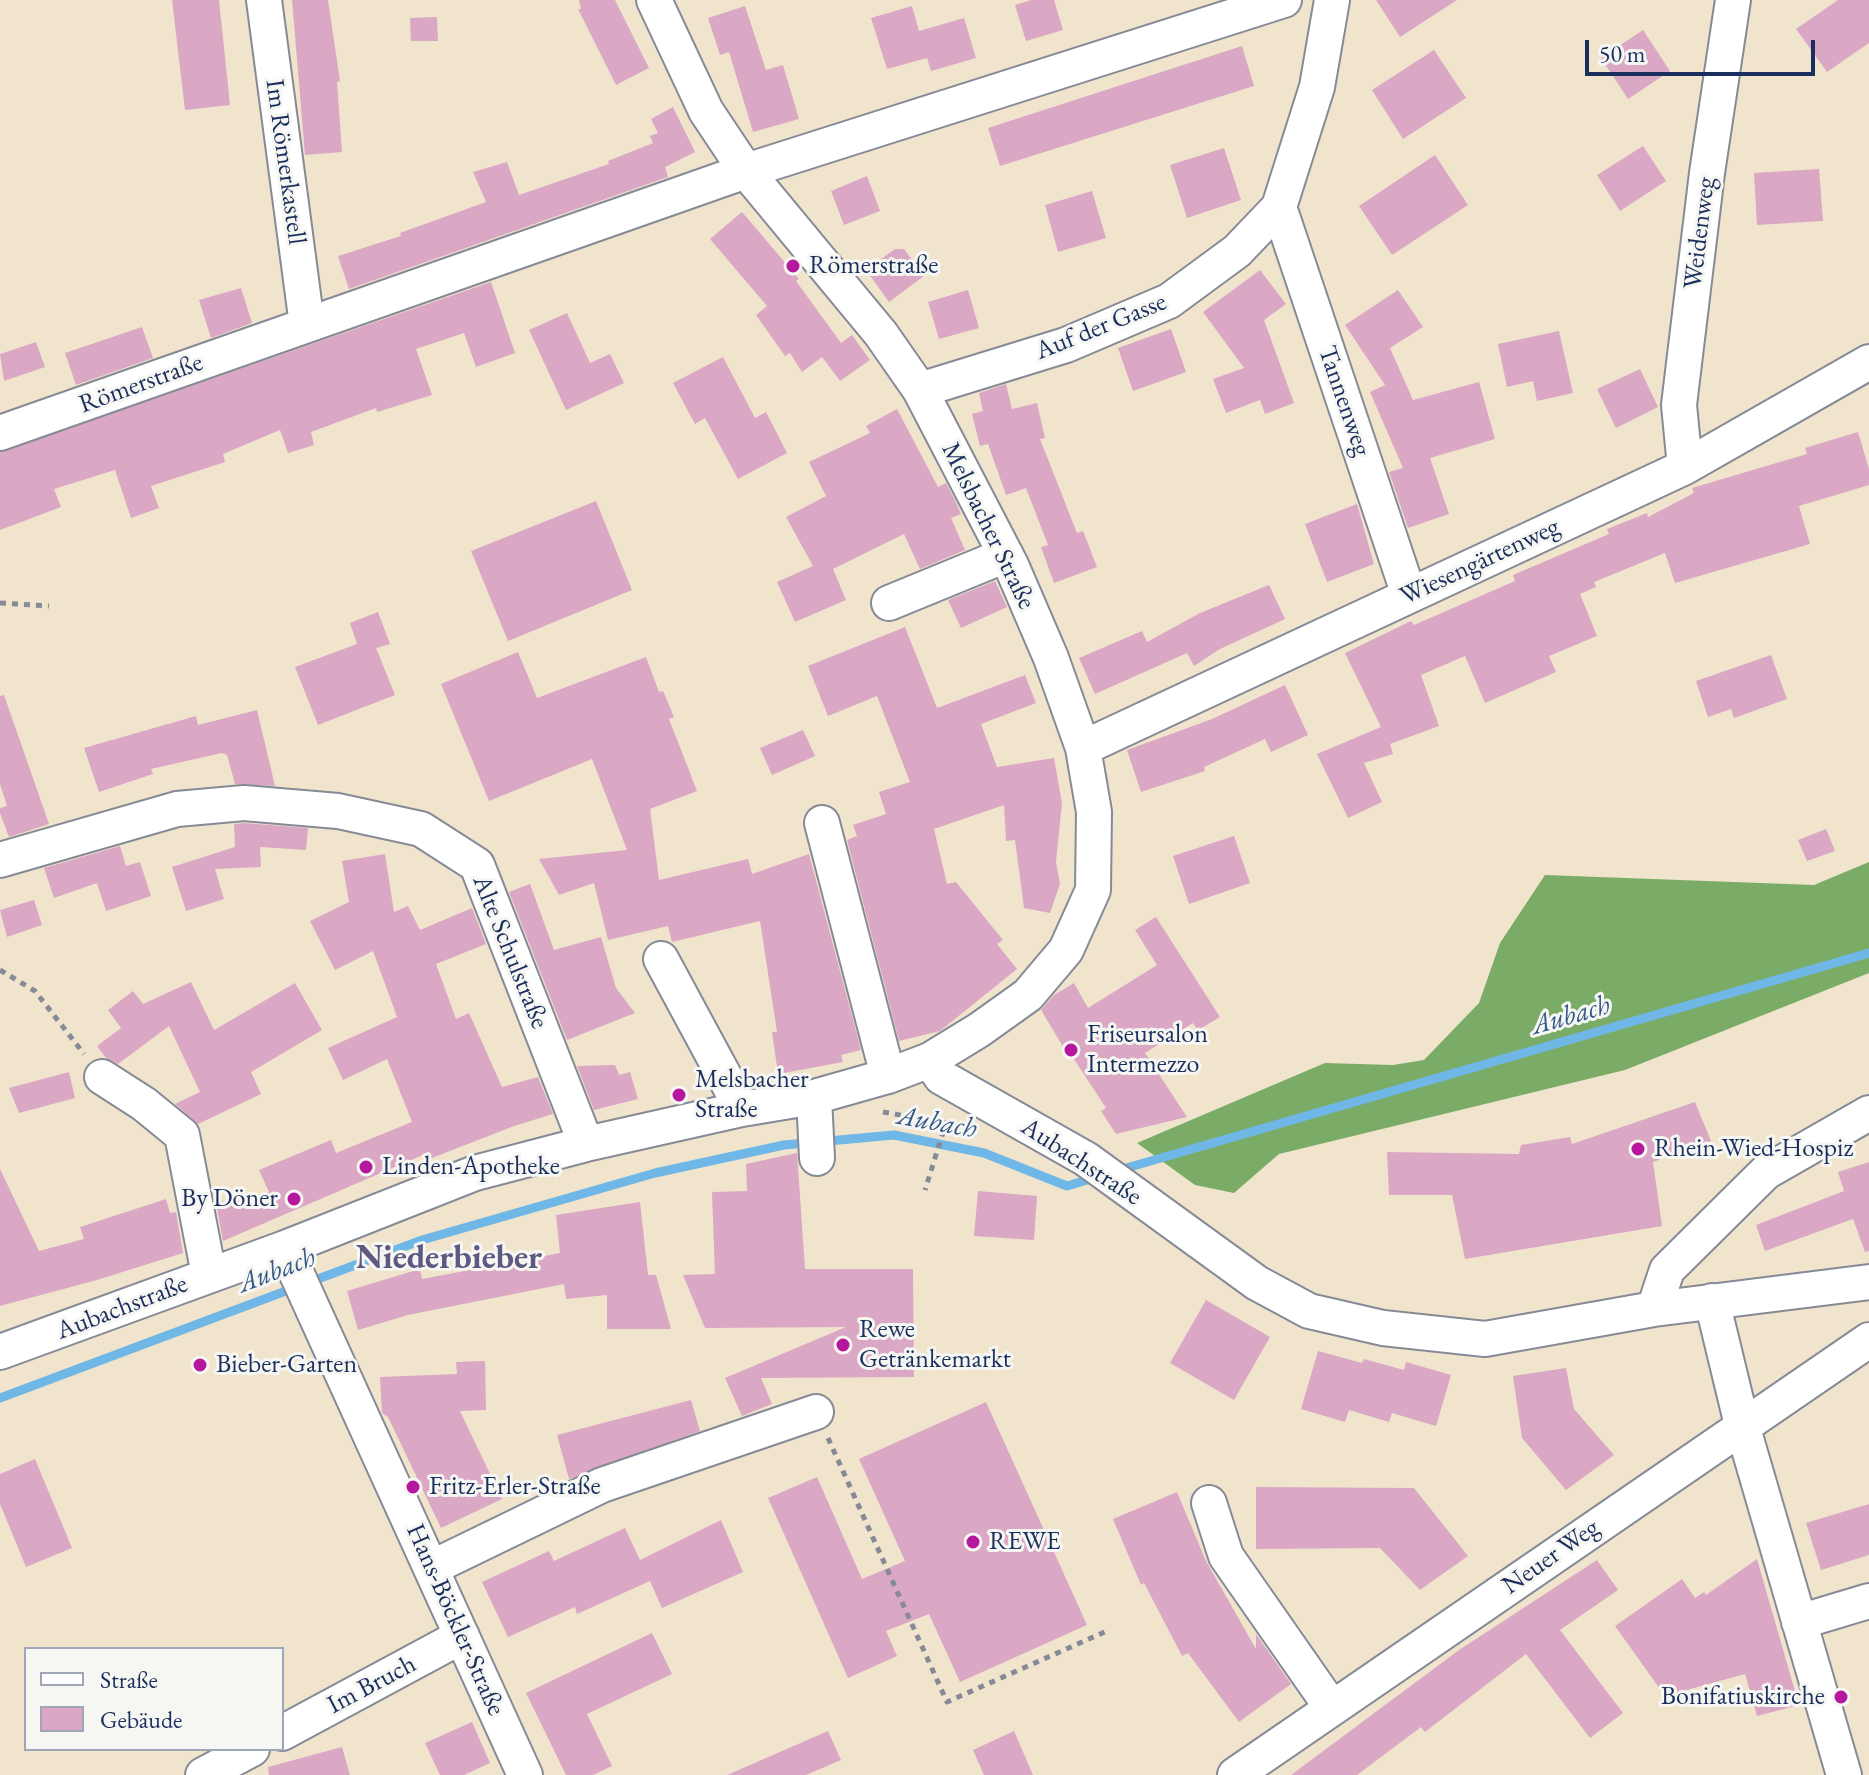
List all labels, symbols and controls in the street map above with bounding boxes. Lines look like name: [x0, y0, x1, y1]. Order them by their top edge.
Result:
scale bar: [1589, 24, 1819, 74]
text: 50 m: [1599, 38, 1646, 69]
street label: Im Römerkastell: [258, 77, 312, 247]
street label: Weidenweg: [1678, 175, 1722, 291]
place label: Römerstraße: [809, 250, 938, 282]
marker: Römerstraße: [784, 257, 802, 275]
street label: Auf der Gasse: [1031, 287, 1171, 367]
street label: Tannenweg: [1311, 342, 1377, 460]
street label: Römerstraße: [75, 347, 207, 421]
street label: Melsbacher Straße: [934, 438, 1042, 614]
street label: Wiesengärtenweg: [1395, 511, 1565, 613]
street label: Alte Schulstraße: [465, 871, 555, 1033]
water label: Aubach: [1528, 989, 1614, 1043]
place label: Friseursalon Intermezzo: [1087, 1019, 1208, 1080]
marker: Friseursalon Intermezzo: [1062, 1041, 1080, 1059]
place label: Melsbacher Straße: [695, 1064, 809, 1126]
marker: Melsbacher Straße: [670, 1086, 688, 1104]
water label: Aubach: [895, 1099, 979, 1147]
street label: Aubachstraße: [1015, 1111, 1147, 1213]
place label: Rhein-Wied-Hospiz: [1654, 1133, 1853, 1165]
marker: Rhein-Wied-Hospiz: [1629, 1140, 1647, 1158]
place label: Linden-Apotheke: [382, 1151, 560, 1183]
marker: Linden-Apotheke: [357, 1158, 375, 1176]
place label: By Döner: [181, 1183, 278, 1215]
marker: By Döner: [285, 1190, 303, 1208]
district label: Niederbieber: [356, 1239, 542, 1279]
water label: Aubach: [234, 1241, 320, 1301]
street label: Aubachstraße: [52, 1269, 192, 1347]
place label: Rewe Getränkemarkt: [859, 1314, 1011, 1376]
marker: Rewe Getränkemarkt: [834, 1336, 852, 1354]
place label: Bieber-Garten: [216, 1349, 357, 1381]
marker: Bieber-Garten: [191, 1356, 209, 1374]
place label: Fritz-Erler-Straße: [429, 1471, 601, 1503]
marker: Fritz-Erler-Straße: [404, 1478, 422, 1496]
street label: Neuer Weg: [1497, 1512, 1605, 1602]
street label: Hans-Böckler-Straße: [399, 1519, 511, 1721]
place label: REWE: [989, 1526, 1061, 1558]
marker: REWE: [964, 1533, 982, 1551]
legend: [24, 1647, 284, 1751]
street label: Im Bruch: [322, 1649, 422, 1721]
text: Straße: [100, 1664, 158, 1695]
place label: Bonifatiuskirche: [1661, 1681, 1825, 1713]
marker: Bonifatiuskirche: [1832, 1688, 1850, 1706]
text: Gebäude: [100, 1704, 182, 1735]

